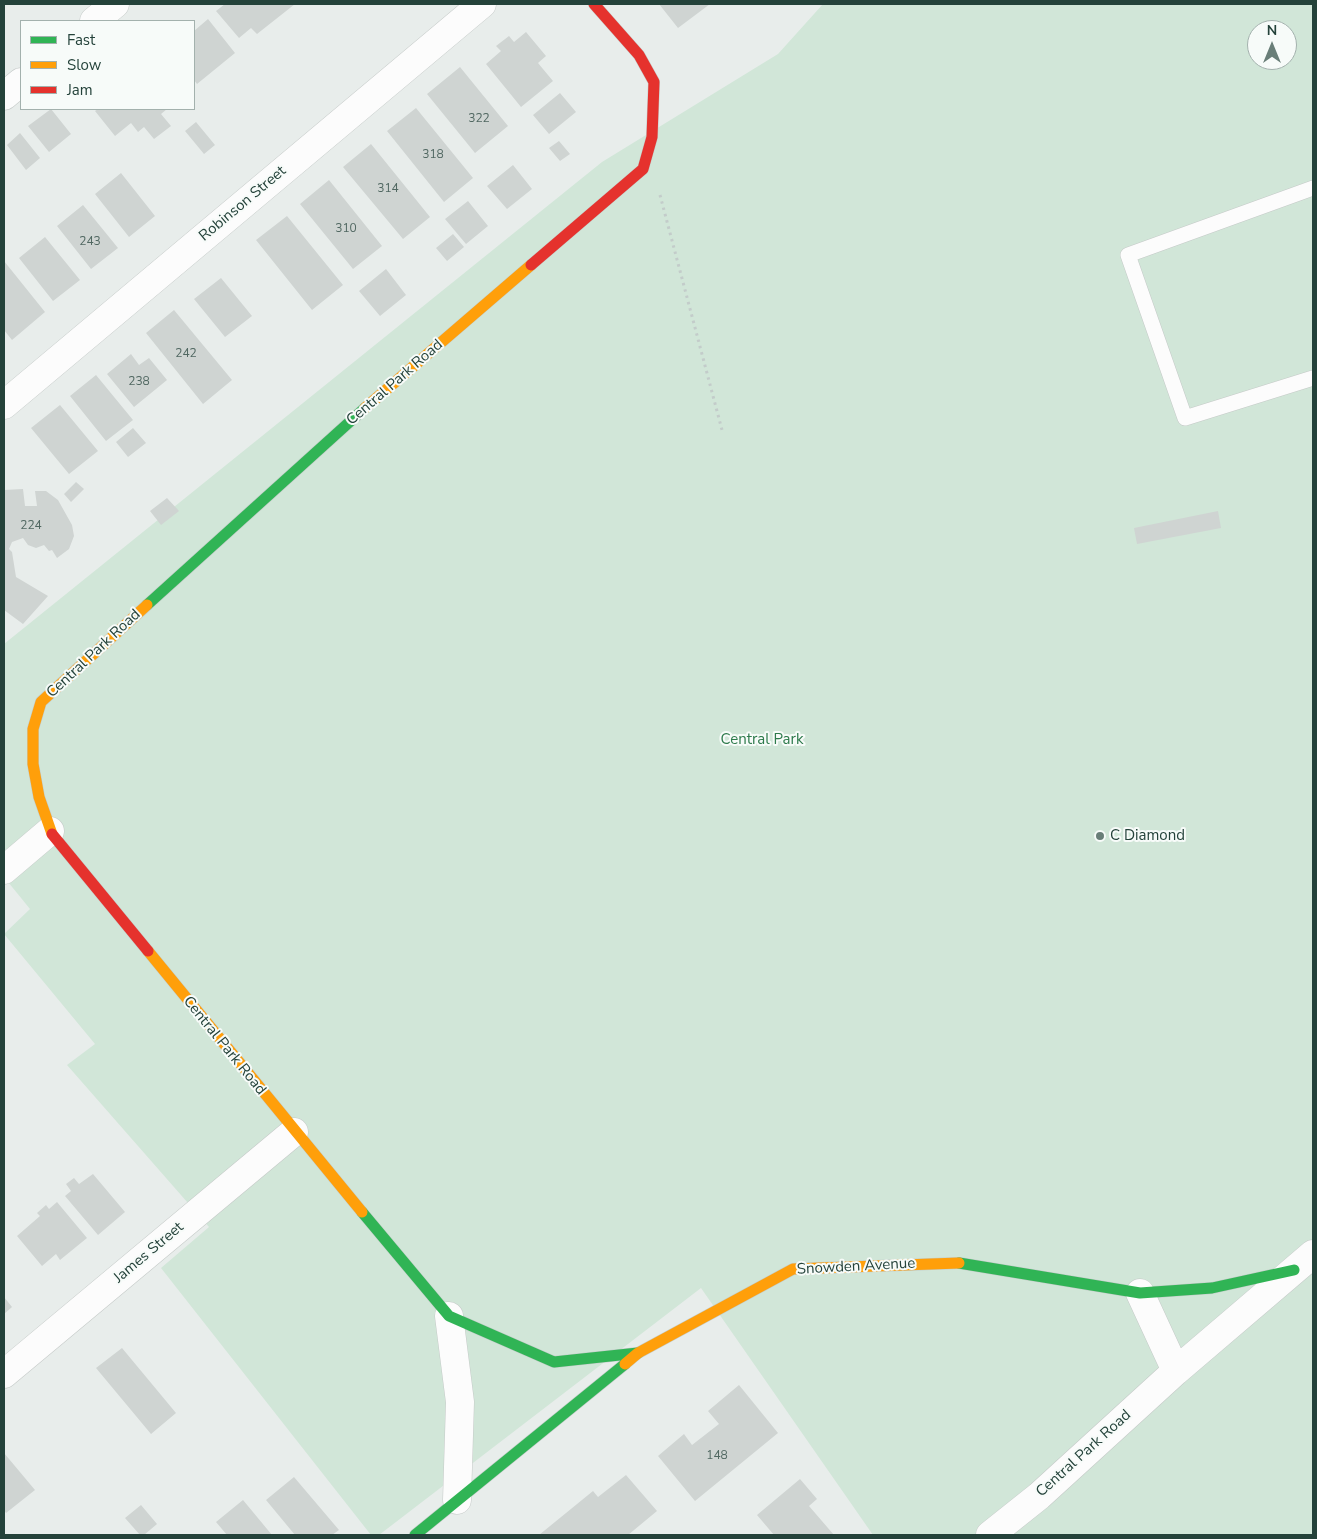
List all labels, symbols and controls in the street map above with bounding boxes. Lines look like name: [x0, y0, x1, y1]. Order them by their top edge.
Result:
legend: [20, 20, 195, 110]
north arrow: [1247, 20, 1297, 70]
text: N: [1267, 21, 1277, 40]
text: Fast: [67, 30, 95, 50]
text: Slow: [67, 55, 101, 75]
text: Jam: [67, 80, 93, 100]
house number: 322: [468, 112, 490, 126]
house number: 318: [422, 148, 444, 162]
street label: Robinson Street: [196, 162, 290, 246]
house number: 314: [377, 182, 399, 196]
house number: 310: [335, 222, 357, 236]
house number: 243: [79, 235, 101, 249]
street label: Central Park Road: [343, 336, 447, 430]
house number: 242: [175, 347, 197, 361]
house number: 238: [128, 375, 150, 389]
house number: 224: [20, 519, 42, 533]
street label: Central Park Road: [43, 606, 145, 702]
park label: Central Park: [721, 731, 803, 749]
place label: C Diamond: [1110, 827, 1185, 845]
marker: C Diamond: [1094, 830, 1106, 842]
street label: Central Park Road: [179, 993, 269, 1099]
street label: James Street: [110, 1219, 188, 1287]
street label: Snowden Avenue: [796, 1255, 916, 1279]
street label: Central Park Road: [1033, 1407, 1135, 1501]
house number: 148: [706, 1449, 728, 1463]

